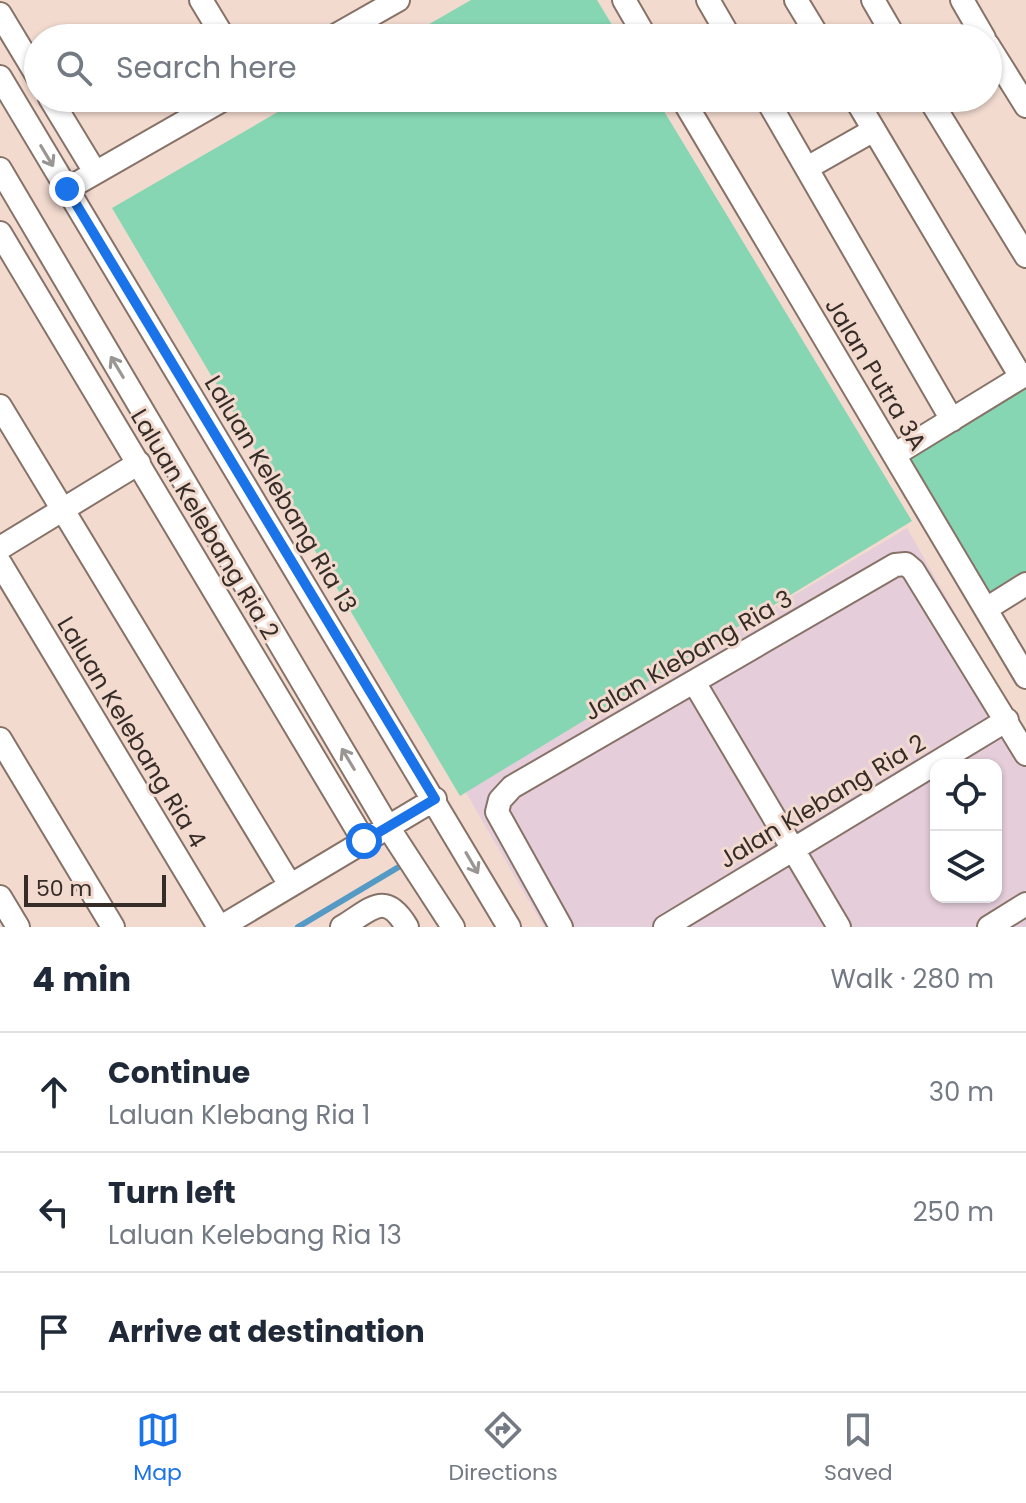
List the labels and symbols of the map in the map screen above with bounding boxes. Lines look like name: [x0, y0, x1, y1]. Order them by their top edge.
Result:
one-way arrow: [39, 144, 55, 167]
route end: [49, 171, 85, 207]
street label: Jalan Putra 3A: [817, 291, 935, 457]
one-way arrow: [108, 356, 124, 379]
street label: Laluan Kelebang Ria 13: [197, 369, 365, 619]
street label: Laluan Kelebang Ria 2: [123, 403, 287, 645]
street label: Jalan Klebang Ria 3: [578, 582, 798, 728]
street label: Laluan Kelebang Ria 4: [50, 610, 214, 854]
street label: Jalan Klebang Ria 2: [713, 726, 931, 876]
one-way arrow: [340, 748, 355, 772]
route start: [346, 823, 382, 859]
one-way arrow: [464, 851, 480, 874]
scale bar: [24, 871, 166, 907]

